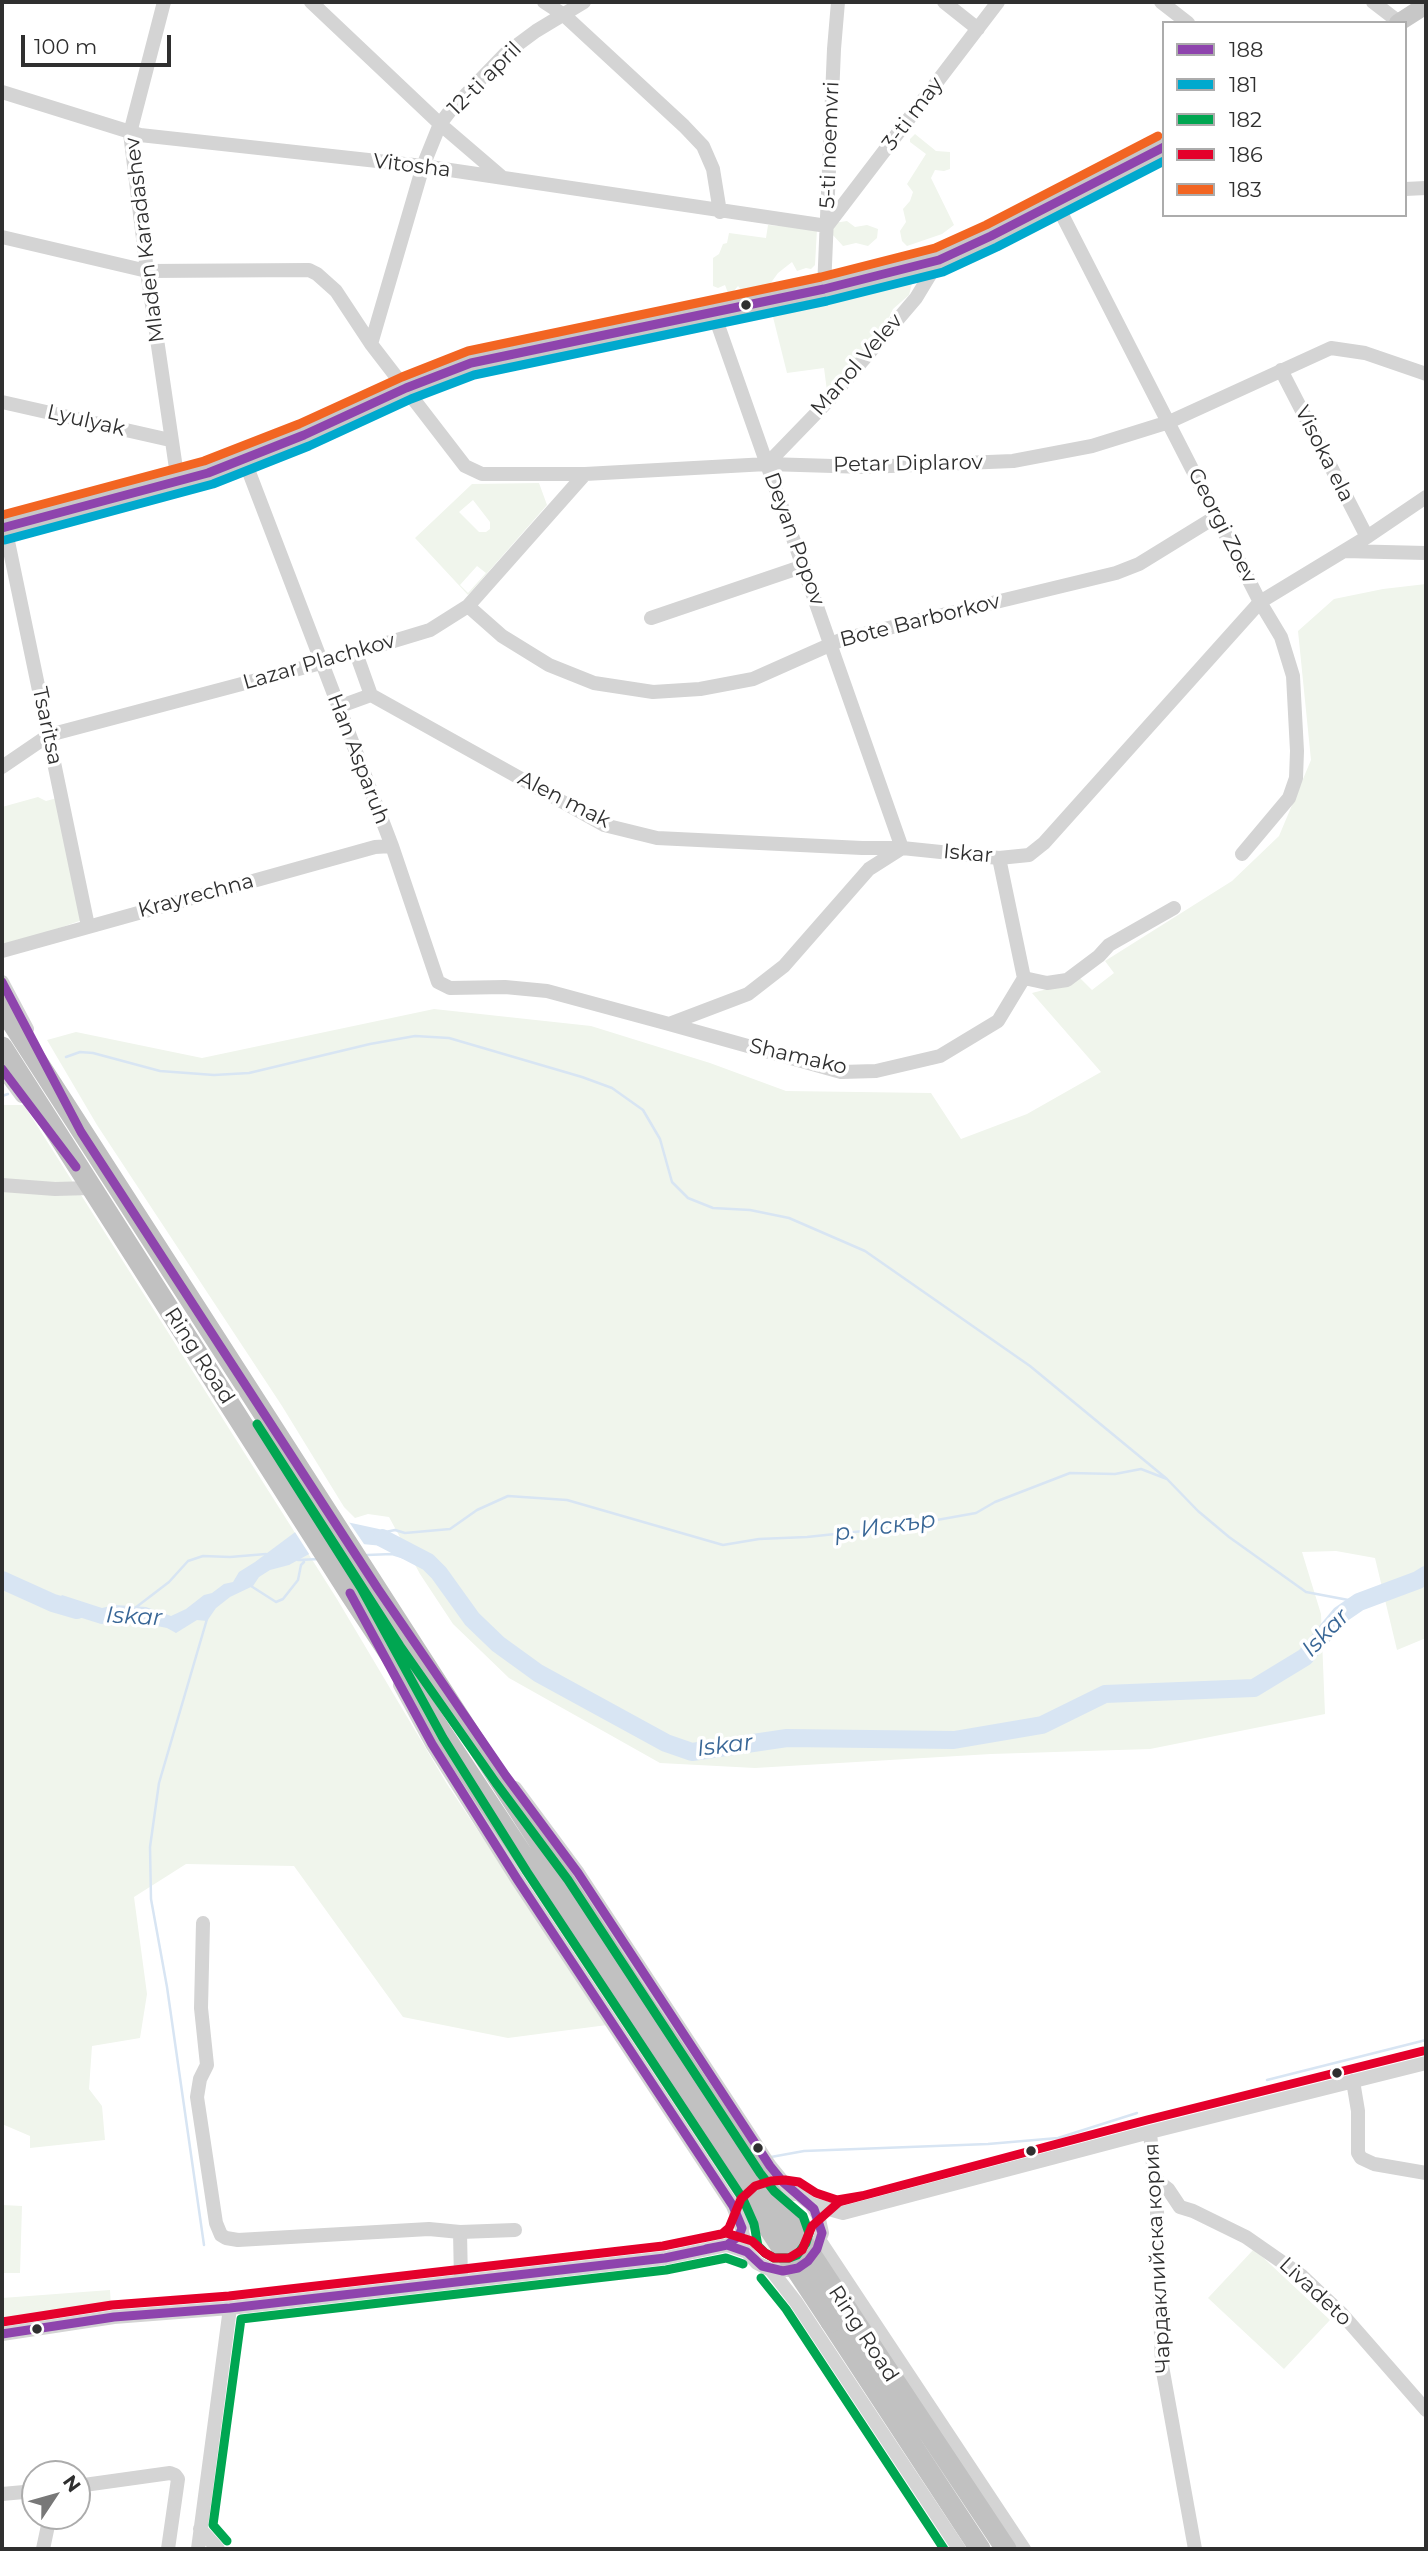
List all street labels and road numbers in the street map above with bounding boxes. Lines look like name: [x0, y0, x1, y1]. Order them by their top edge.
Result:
street label: 12-ti april: [443, 37, 527, 121]
street label: 3-ti may: [877, 72, 949, 156]
street label: 5-ti noemvri: [815, 81, 845, 209]
street label: Mladen Karadashev: [120, 136, 170, 344]
street label: Vitosha: [372, 149, 452, 183]
street label: Manol Velev: [806, 309, 908, 421]
street label: Lyulyak: [45, 400, 127, 442]
street label: Visoka ela: [1289, 402, 1359, 506]
street label: Petar Diplarov: [833, 450, 983, 478]
street label: Georgi Zoev: [1182, 464, 1262, 588]
street label: Deyan Popov: [758, 469, 830, 609]
street label: Bote Barborkov: [837, 589, 1003, 653]
street label: Lazar Plachkov: [240, 628, 398, 696]
street label: Tsaritsa: [26, 685, 68, 767]
street label: Han Asparuh: [322, 690, 394, 828]
street label: Alen mak: [514, 766, 614, 834]
street label: Iskar: [942, 839, 994, 869]
street label: Krayrechna: [135, 868, 257, 924]
street label: Shamako: [747, 1034, 849, 1080]
street label: Ring Road: [159, 1303, 239, 1409]
street label: Чардаклийска кория: [1139, 2142, 1177, 2374]
street label: Livadeto: [1274, 2252, 1356, 2332]
street label: Ring Road: [823, 2281, 903, 2387]

